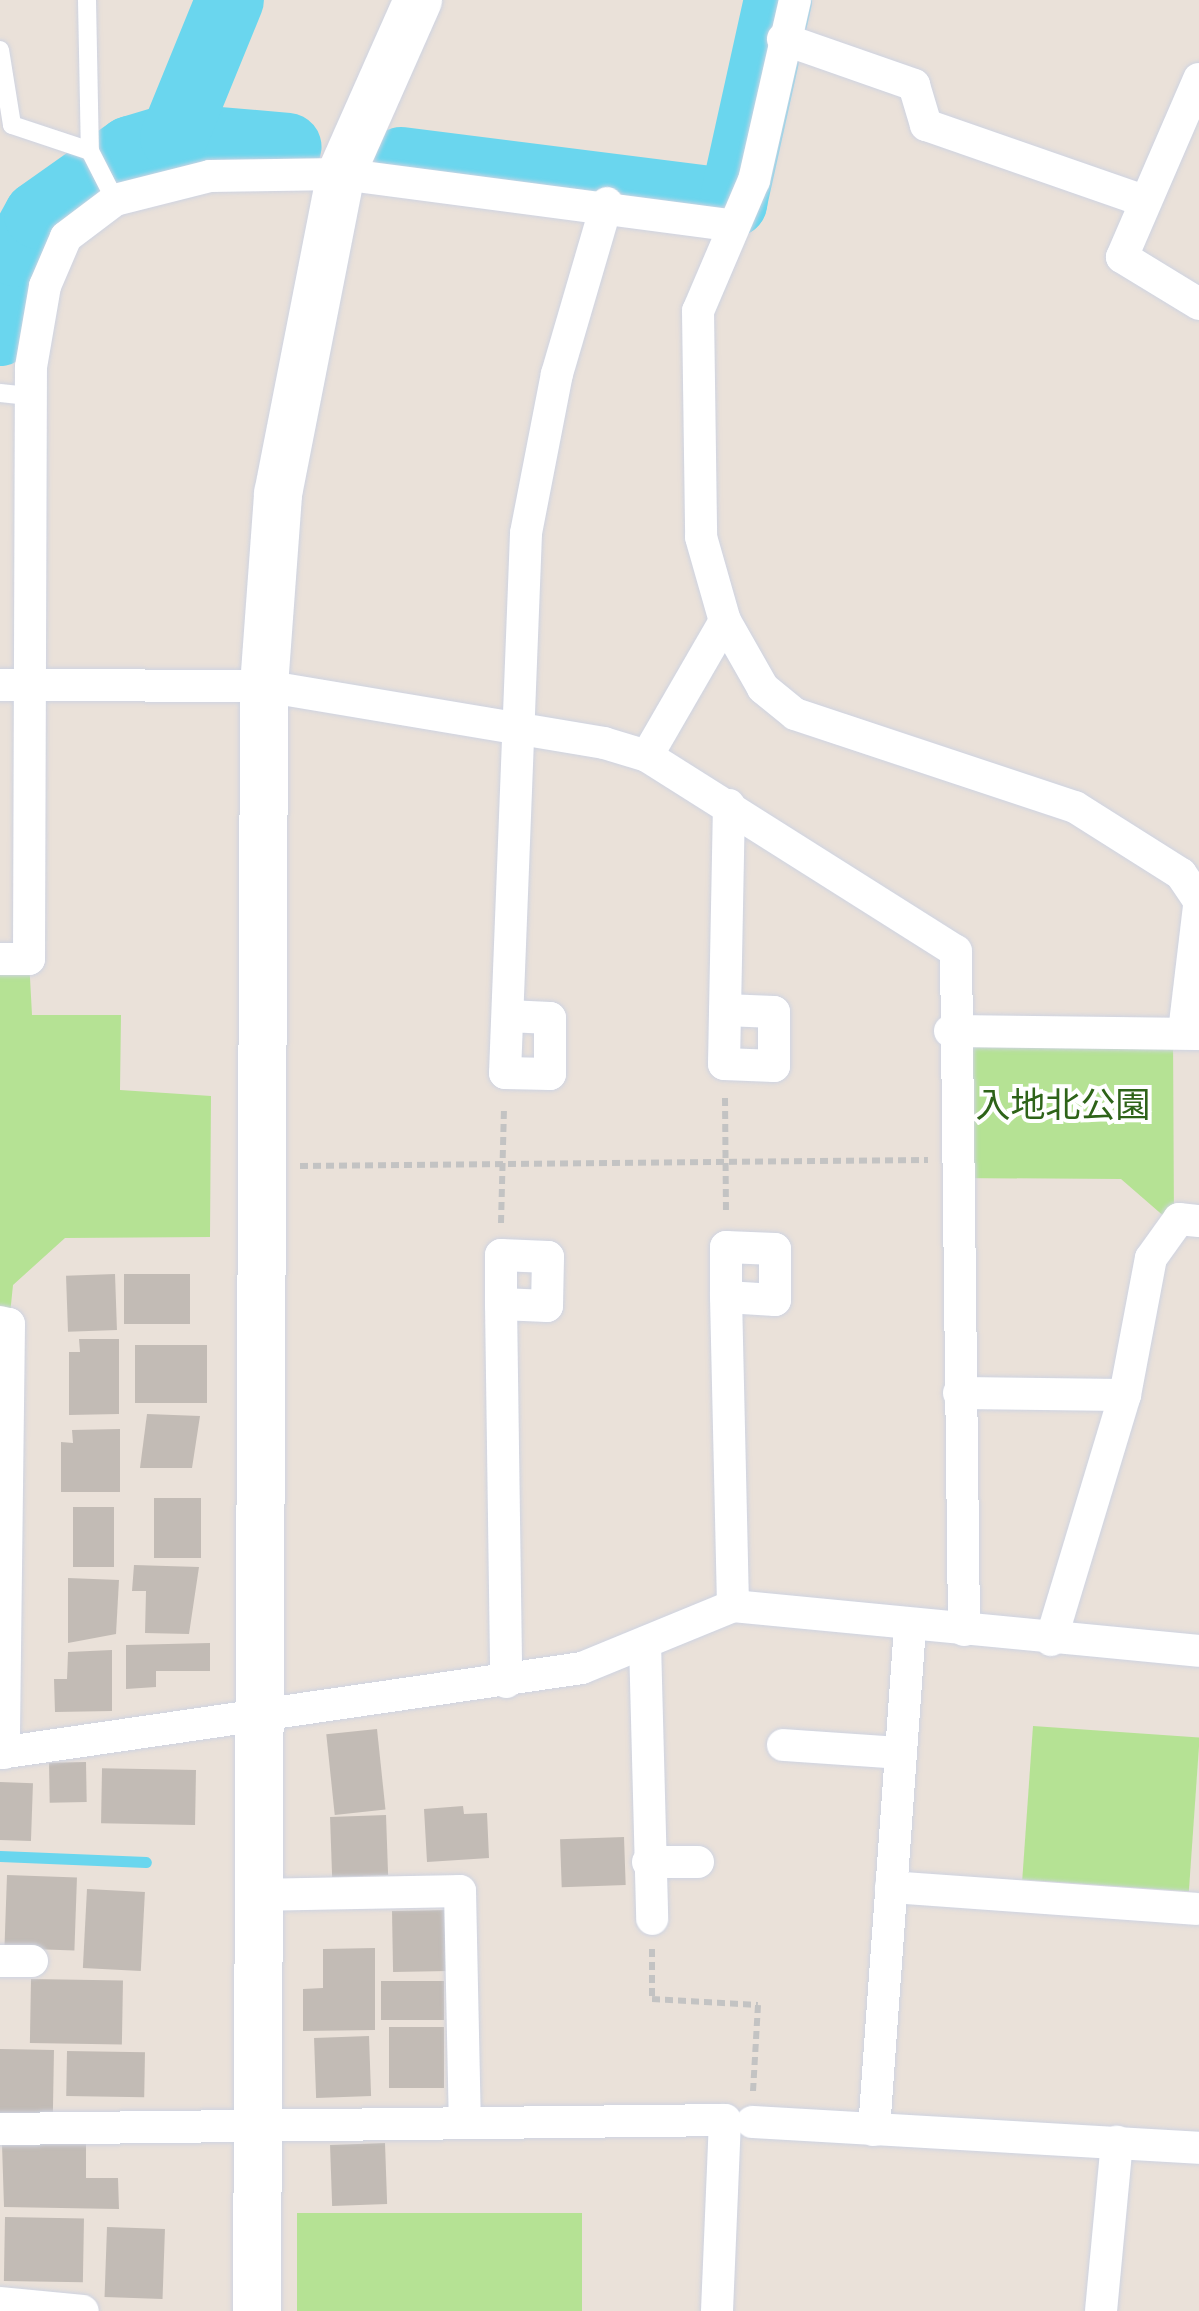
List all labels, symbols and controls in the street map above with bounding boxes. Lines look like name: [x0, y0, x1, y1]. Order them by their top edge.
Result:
park label: 入地北公園: [976, 1084, 1150, 1126]

